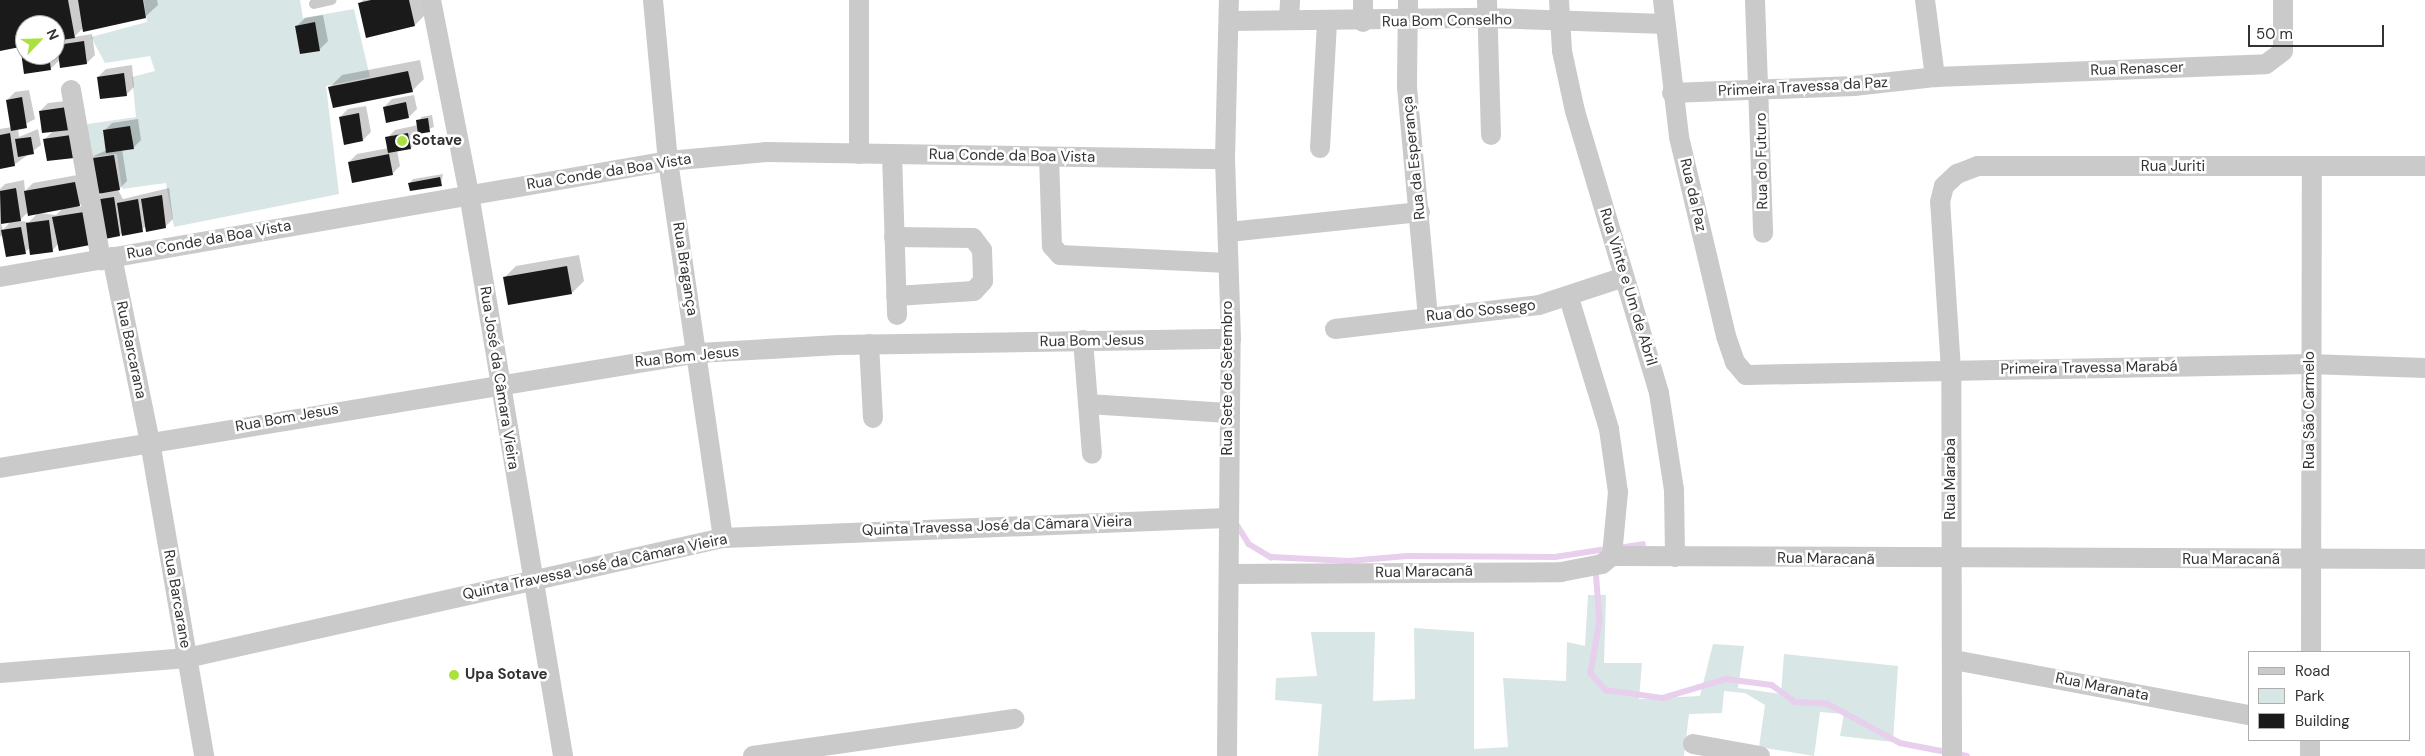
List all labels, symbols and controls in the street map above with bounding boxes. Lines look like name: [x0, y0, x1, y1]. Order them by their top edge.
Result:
street label: Rua Bom Conselho: [1382, 11, 1512, 31]
north arrow: [15, 15, 65, 65]
scale bar: [2250, 15, 2386, 47]
text: 50 m: [2256, 24, 2293, 44]
text: N: [42, 26, 63, 43]
street label: Rua Renascer: [2090, 58, 2184, 80]
street label: Primeira Travessa da Paz: [1718, 74, 1888, 100]
street label: Rua da Esperança: [1399, 95, 1429, 221]
street label: Rua do Futuro: [1752, 112, 1772, 210]
place label: Sotave: [412, 132, 462, 150]
marker: Sotave: [396, 135, 408, 147]
street label: Rua Conde da Boa Vista: [929, 146, 1095, 166]
street label: Rua Conde da Boa Vista: [525, 150, 693, 194]
street label: Rua da Paz: [1676, 157, 1710, 233]
street label: Rua Juriti: [2141, 158, 2205, 176]
street label: Rua Vinte e Um de Abril: [1595, 206, 1661, 368]
street label: Rua Conde da Boa Vista: [126, 217, 292, 263]
street label: Rua Bragança: [669, 221, 701, 317]
street label: Rua José da Câmara Vieira: [476, 285, 522, 471]
street label: Rua do Sossego: [1425, 296, 1537, 326]
street label: Rua Barcarana: [112, 300, 150, 400]
street label: Rua Sete de Setembro: [1219, 301, 1237, 455]
street label: Rua Bom Jesus: [1040, 331, 1144, 351]
street label: Rua Bom Jesus: [634, 343, 740, 371]
street label: Rua São Carmelo: [2301, 351, 2319, 469]
street label: Primeira Travessa Marabá: [2000, 357, 2178, 379]
street label: Rua Bom Jesus: [234, 400, 340, 436]
street label: Rua Maraba: [1942, 438, 1960, 520]
street label: Quinta Travessa José da Câmara Vieira: [862, 512, 1132, 540]
street label: Quinta Travessa José da Câmara Vieira: [461, 530, 729, 604]
street label: Rua Barcarane: [159, 548, 195, 650]
street label: Rua Maracanã: [1777, 549, 1875, 569]
street label: Rua Maracanã: [2182, 551, 2280, 569]
street label: Rua Maracanã: [1375, 562, 1473, 582]
legend: [2248, 651, 2410, 741]
text: Road: [2295, 661, 2330, 681]
place label: Upa Sotave: [465, 666, 548, 684]
marker: Upa Sotave: [447, 668, 461, 682]
street label: Rua Maranata: [2054, 669, 2150, 705]
text: Park: [2295, 686, 2325, 706]
text: Building: [2295, 711, 2350, 731]

